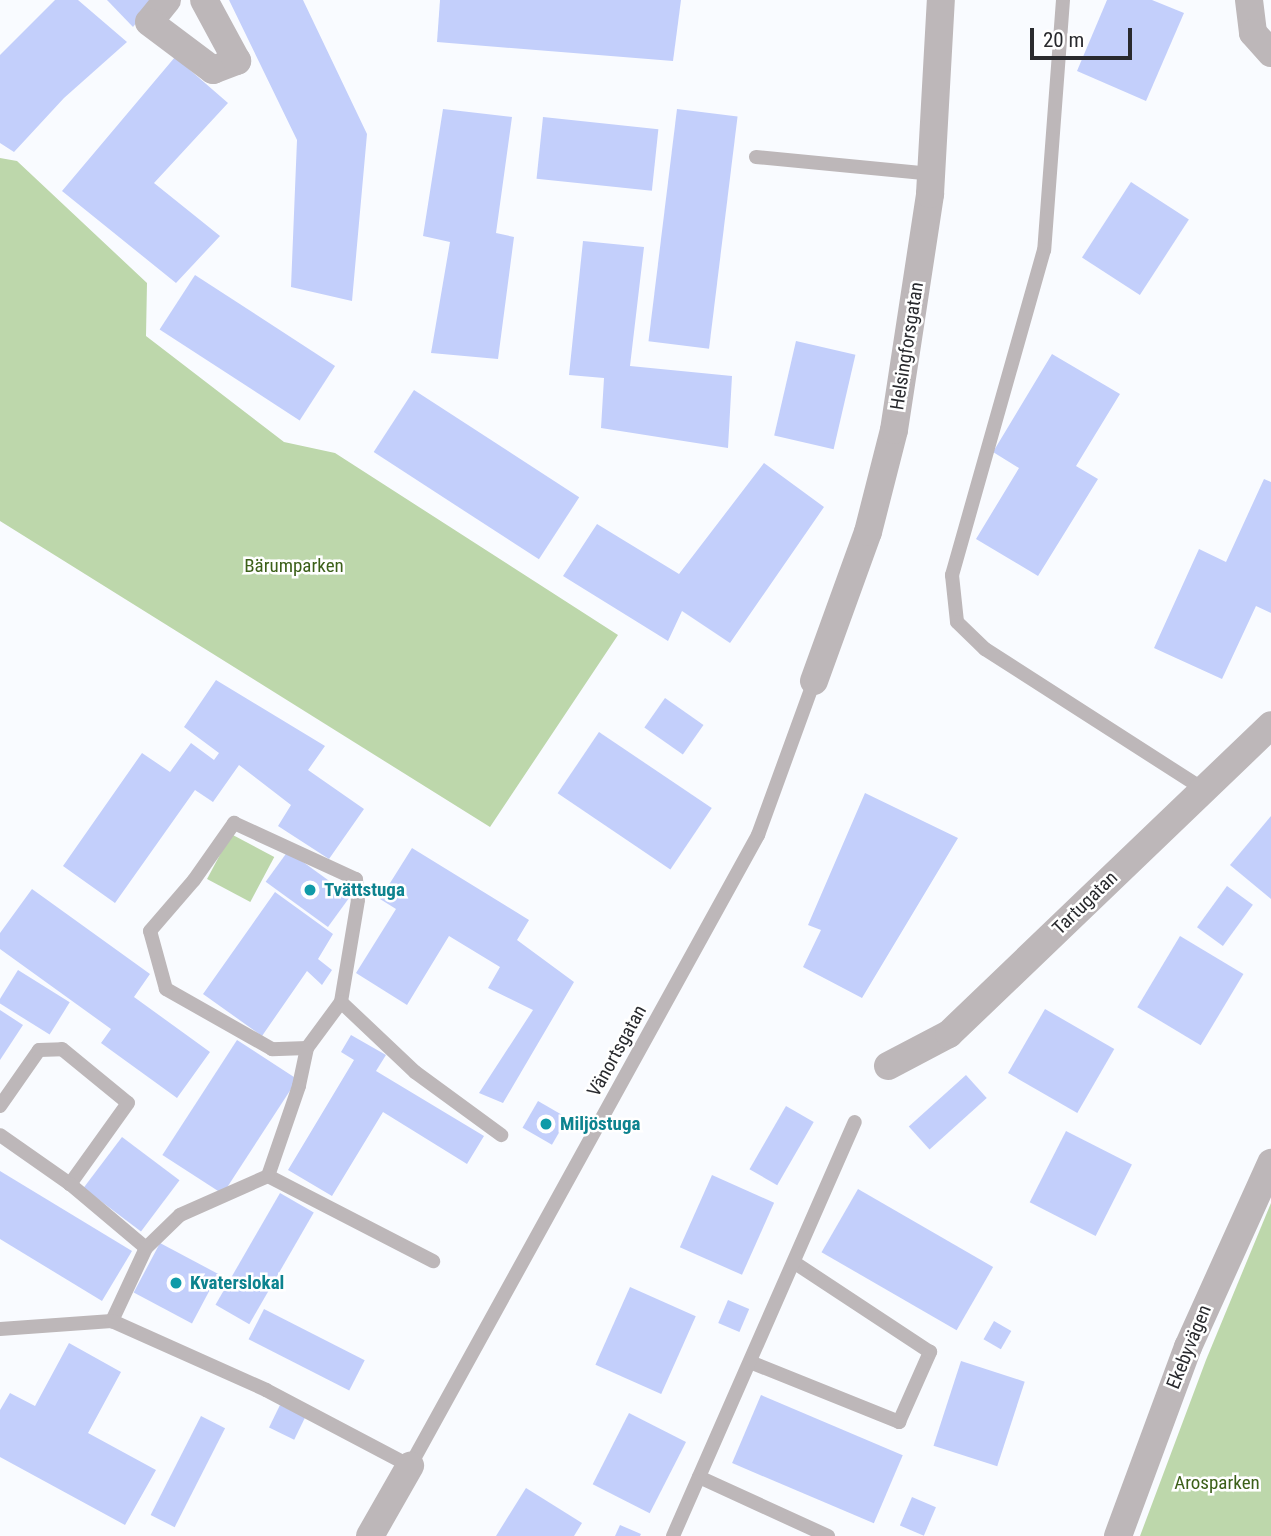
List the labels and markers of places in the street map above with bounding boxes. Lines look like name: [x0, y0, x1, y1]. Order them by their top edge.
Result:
place label: Tvättstuga: [324, 879, 405, 901]
marker: Tvättstuga: [302, 882, 318, 898]
place label: Miljöstuga: [560, 1113, 640, 1135]
marker: Miljöstuga: [538, 1116, 554, 1132]
place label: Kvaterslokal: [190, 1272, 284, 1294]
marker: Kvaterslokal: [168, 1275, 184, 1291]

